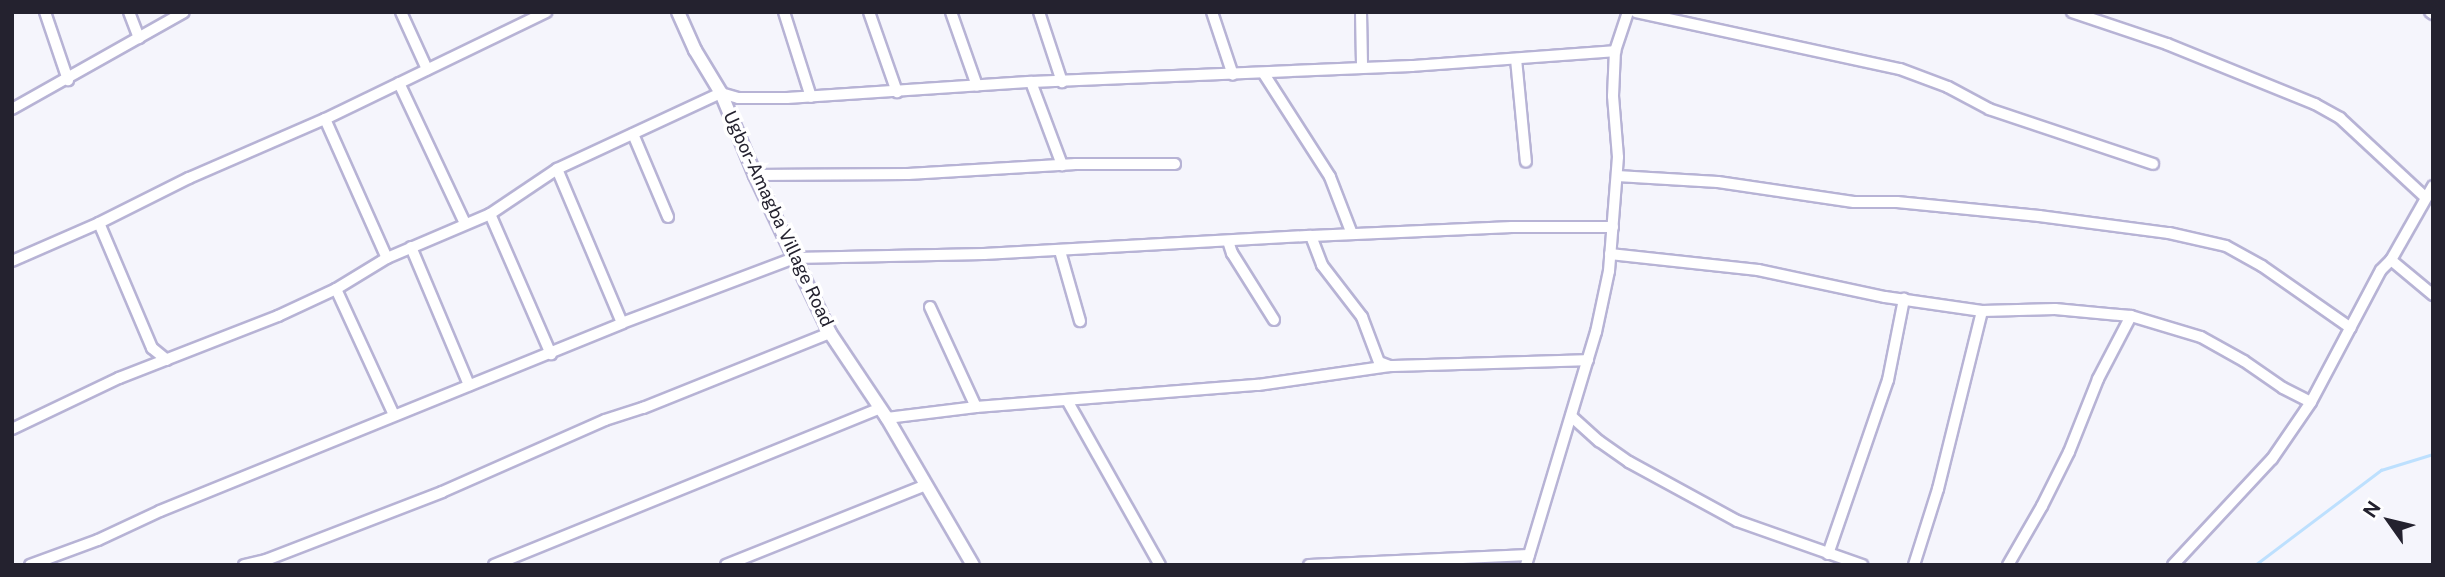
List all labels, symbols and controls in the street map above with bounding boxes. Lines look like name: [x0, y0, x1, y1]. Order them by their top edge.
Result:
street label: Ugbor-Amagba Village Road: [718, 107, 838, 331]
north arrow: [2354, 486, 2424, 556]
text: N: [2358, 497, 2385, 522]

